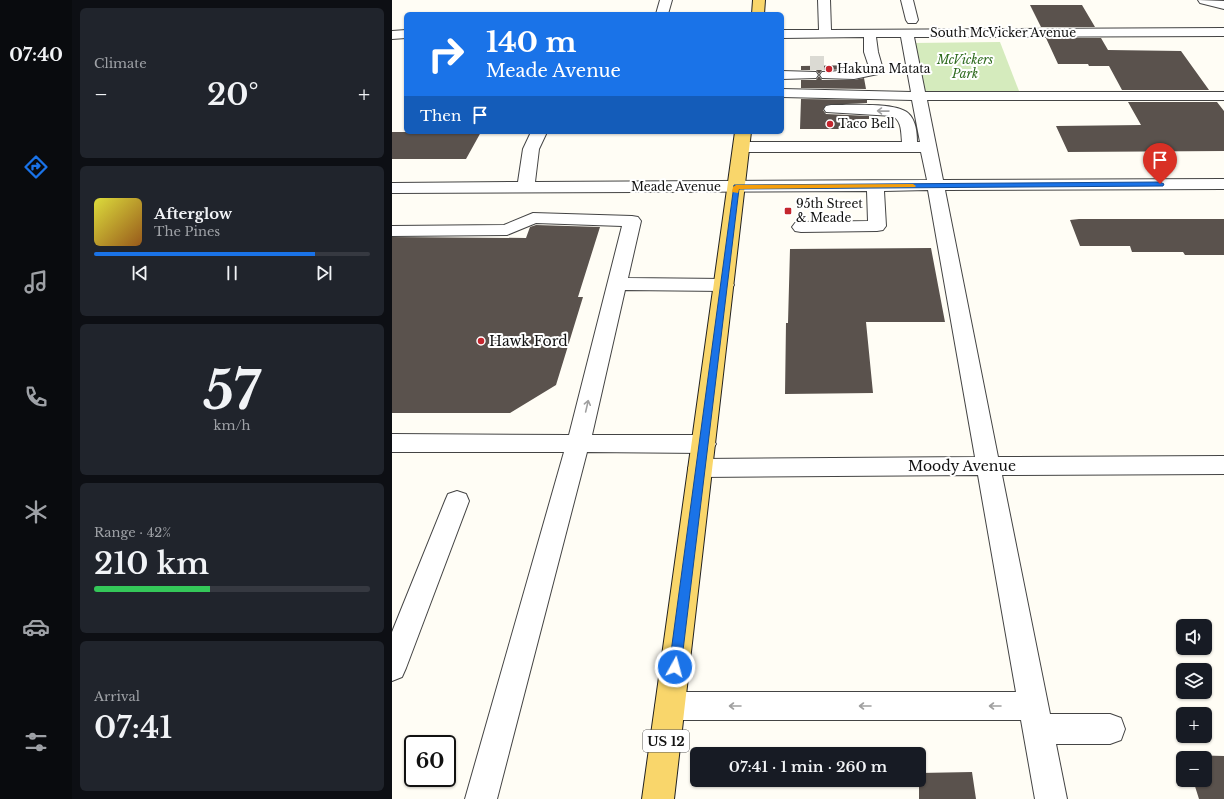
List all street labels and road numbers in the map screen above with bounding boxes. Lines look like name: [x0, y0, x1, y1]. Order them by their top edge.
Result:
street label: South McVicker Avenue: [930, 25, 1076, 40]
street label: Meade Avenue: [631, 179, 721, 194]
street label: Moody Avenue: [908, 457, 1016, 475]
road number: US 12: [643, 730, 689, 752]

